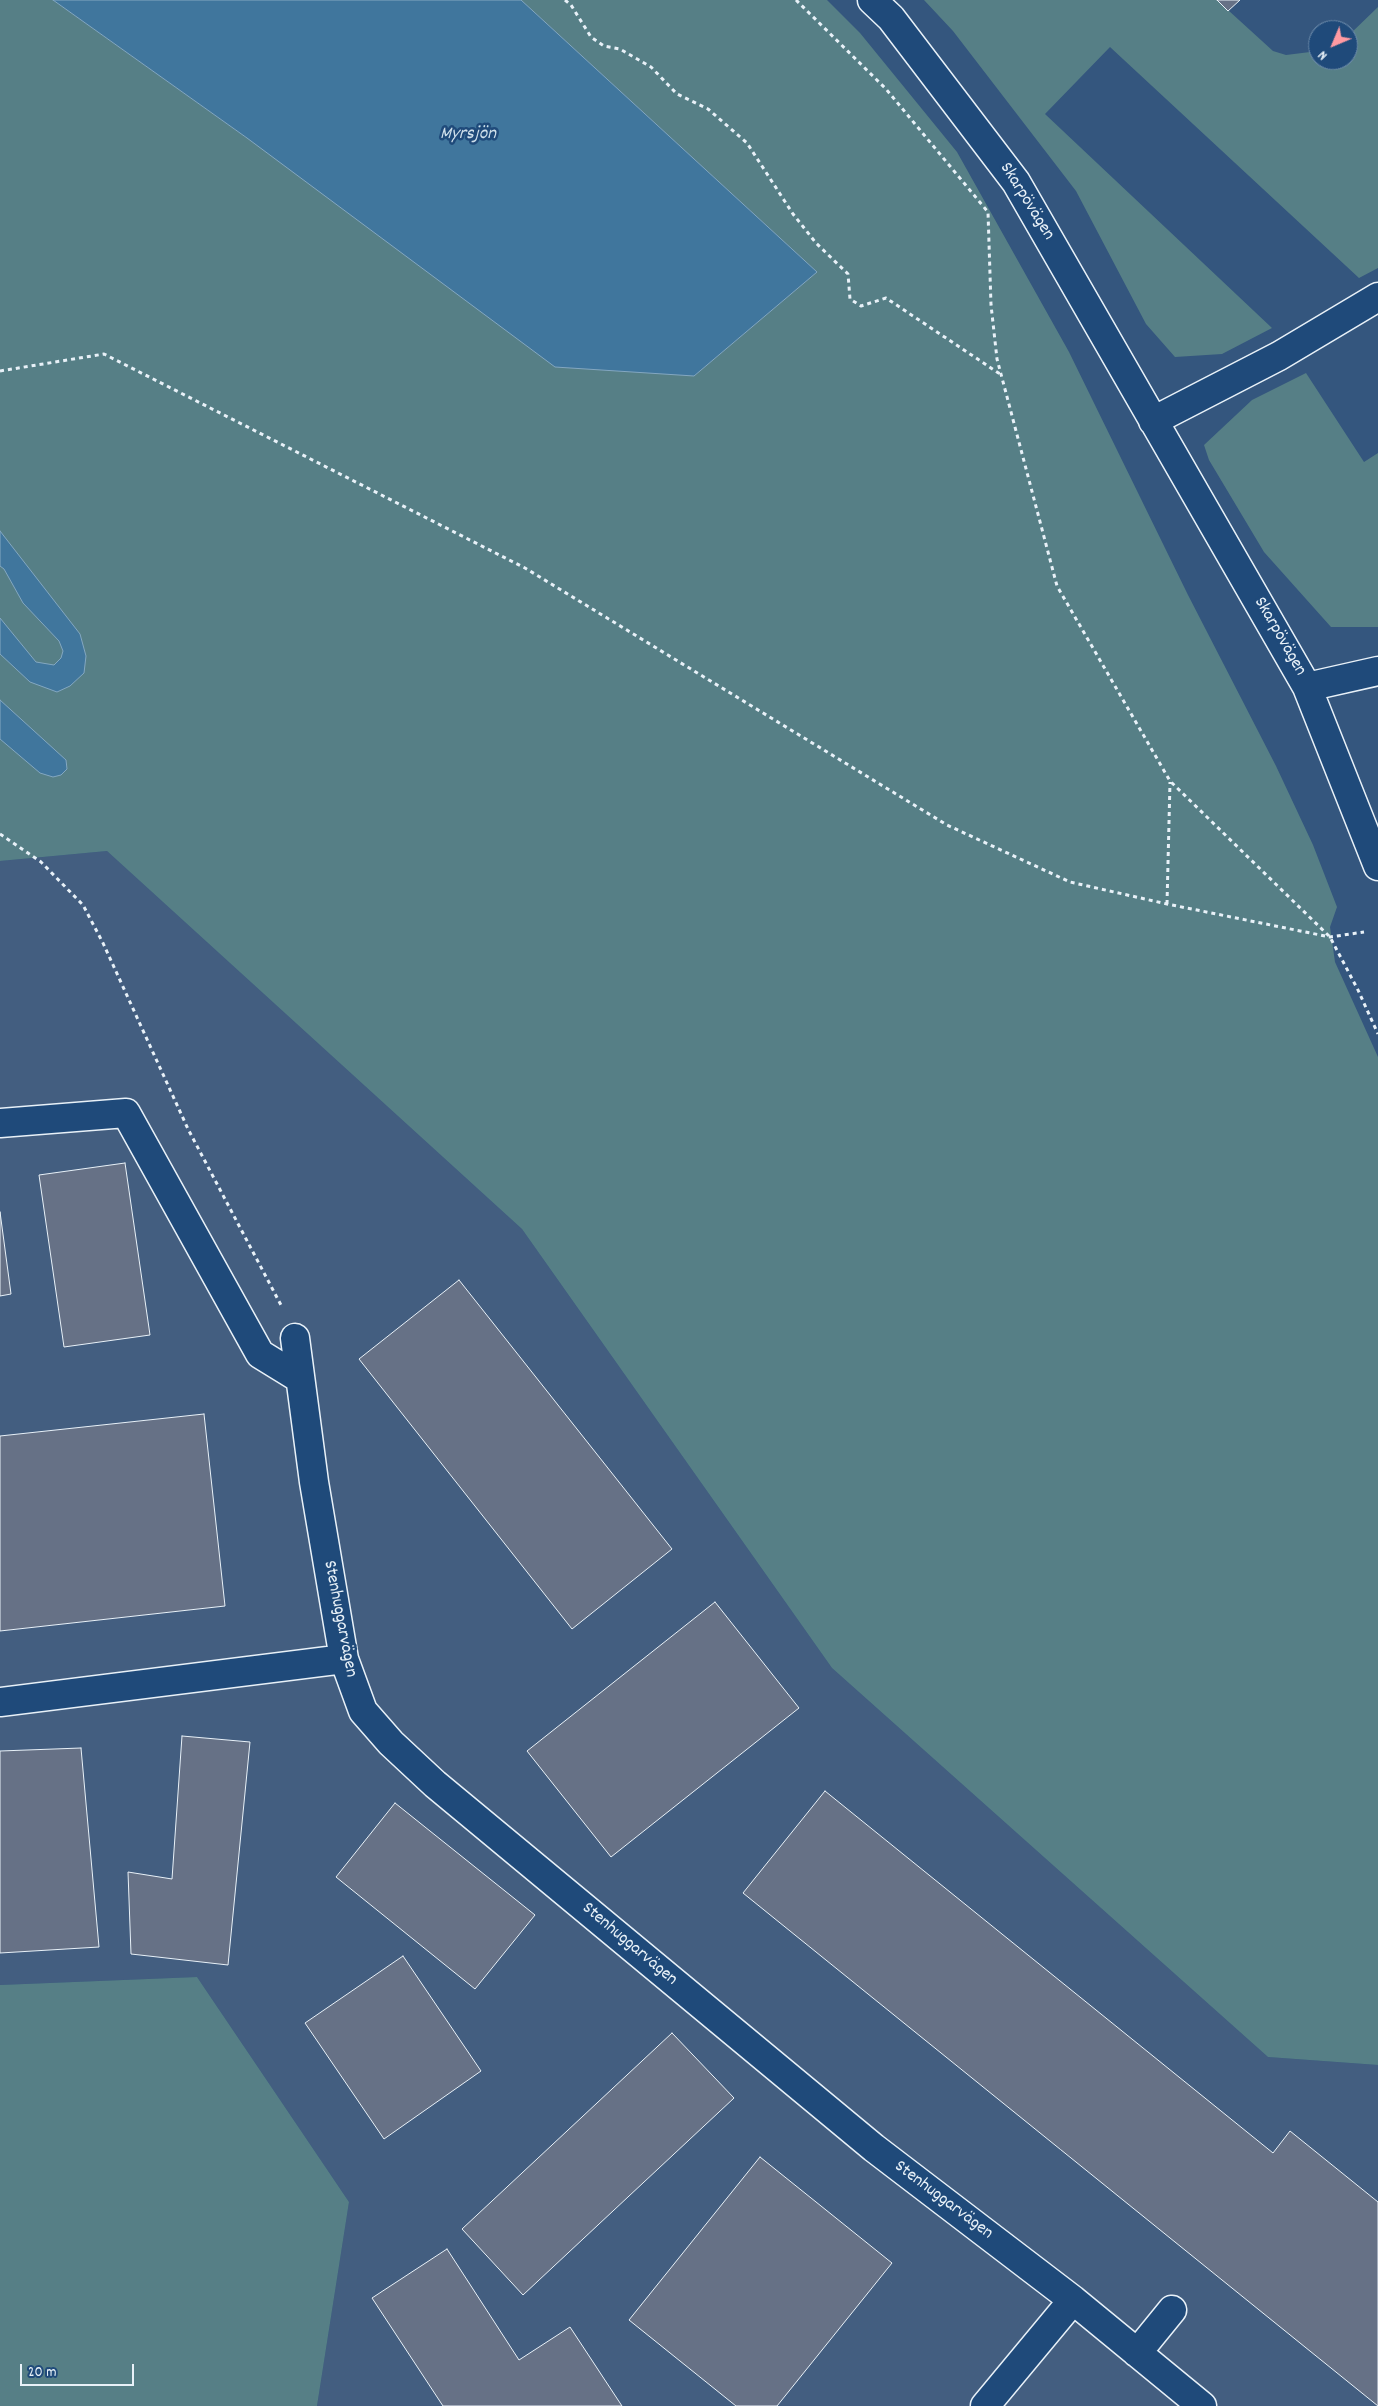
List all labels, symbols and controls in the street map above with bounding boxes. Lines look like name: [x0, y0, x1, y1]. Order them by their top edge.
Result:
north arrow: [1308, 20, 1358, 70]
text: N: [1314, 45, 1333, 64]
water label: Myrsjön: [440, 124, 496, 146]
street label: Skarpövägen: [994, 159, 1058, 245]
street label: Skarpövägen: [1248, 594, 1310, 680]
street label: Stenhuggarvägen: [317, 1559, 361, 1679]
street label: Stenhuggarvägen: [577, 1899, 681, 1991]
street label: Stenhuggarvägen: [889, 2157, 997, 2245]
scale bar: [22, 2354, 136, 2386]
text: 20 m: [28, 2362, 56, 2384]

